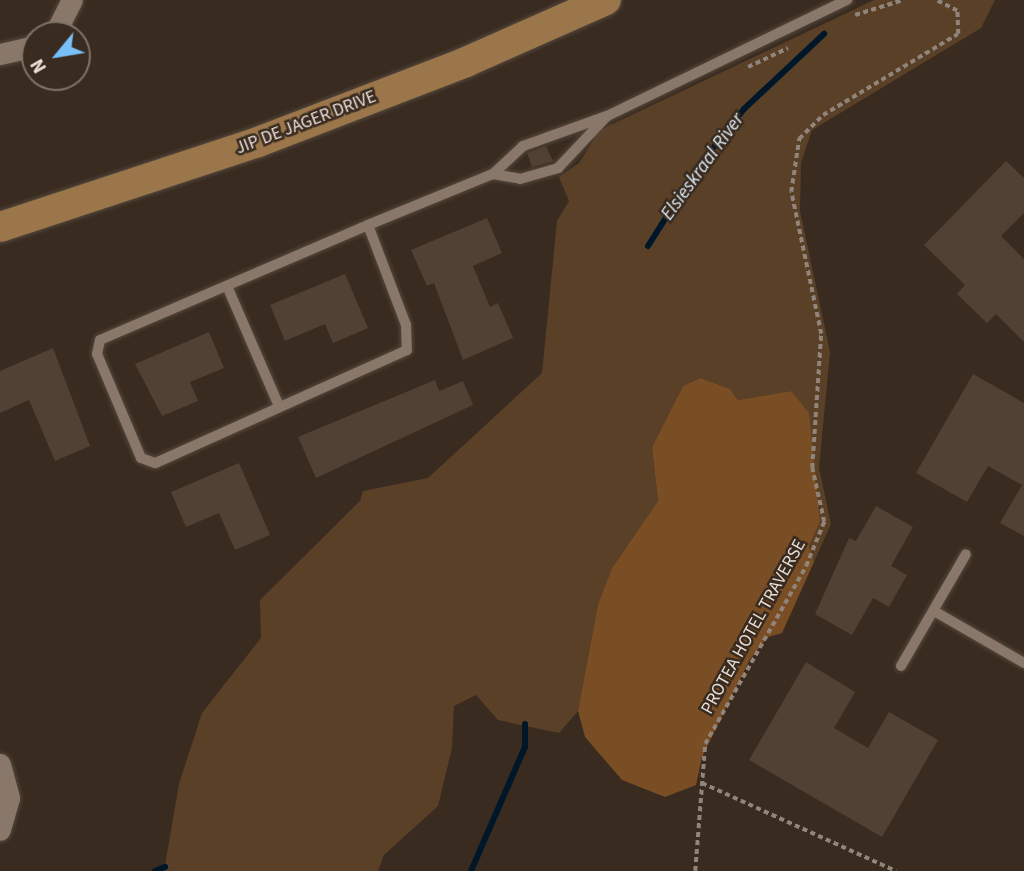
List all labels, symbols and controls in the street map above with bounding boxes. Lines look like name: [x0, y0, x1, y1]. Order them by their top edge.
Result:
north arrow: [21, 21, 91, 91]
text: N: [24, 54, 54, 78]
street label: JIP DE JAGER DRIVE: [233, 86, 379, 160]
water label: Elsieskraal River: [657, 109, 749, 225]
street label: PROTEA HOTEL TRAVERSE: [697, 536, 811, 718]

